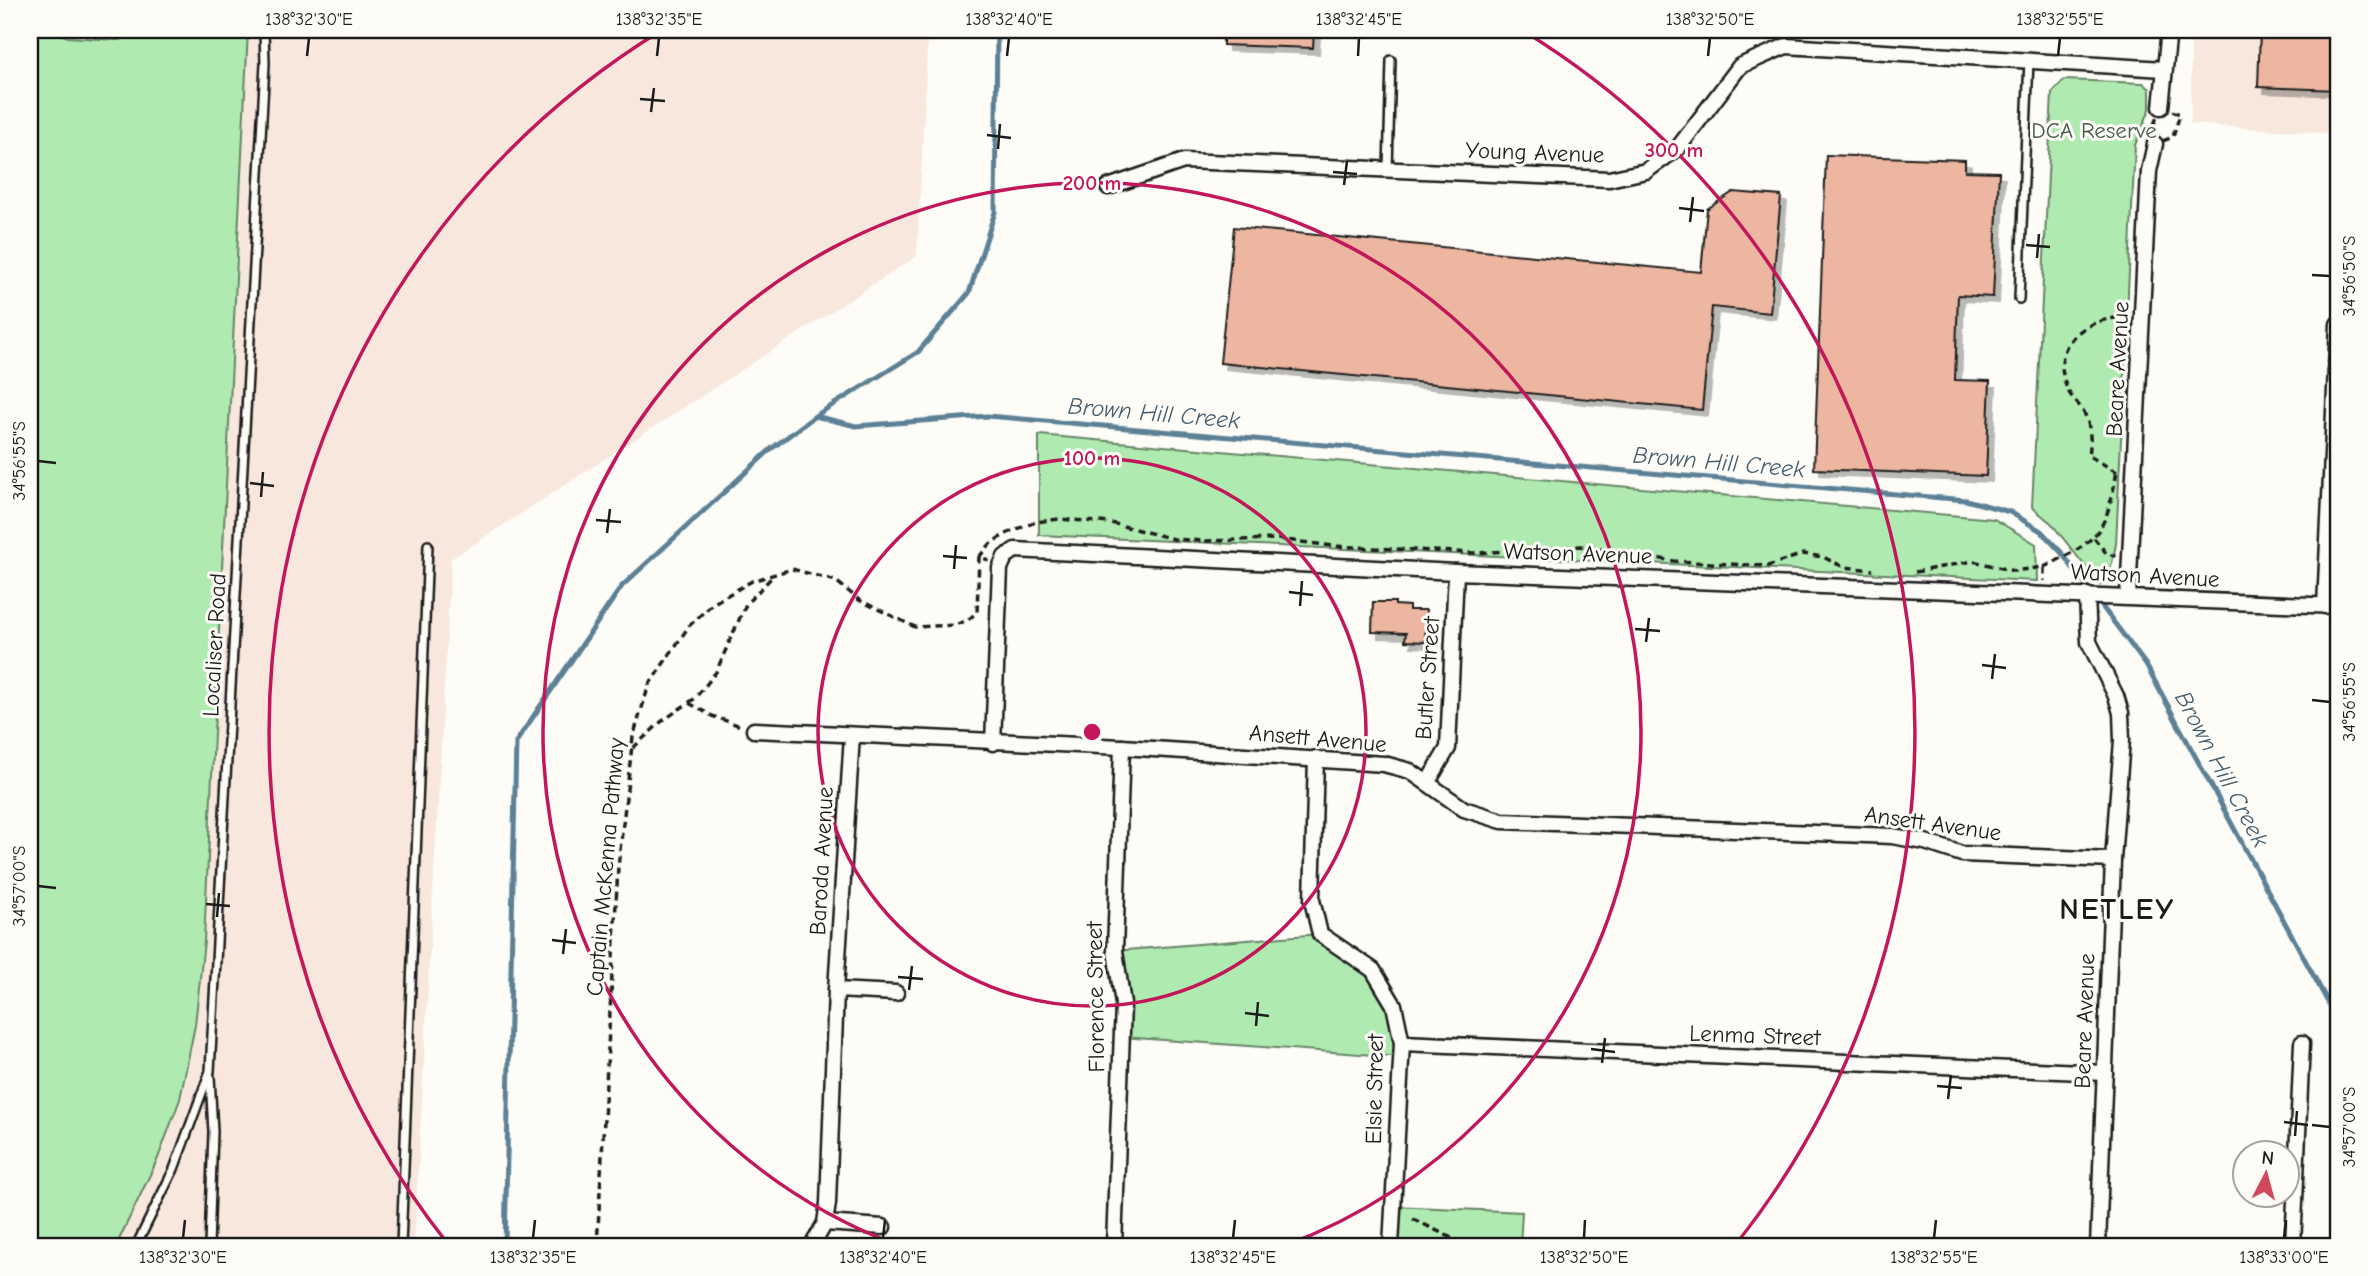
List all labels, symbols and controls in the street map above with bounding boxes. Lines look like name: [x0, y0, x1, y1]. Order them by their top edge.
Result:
text: 138°32'30"E: [265, 9, 353, 30]
text: 138°32'35"E: [616, 9, 702, 30]
text: 138°32'40"E: [965, 9, 1053, 30]
text: 138°32'45"E: [1316, 9, 1402, 30]
text: 138°32'50"E: [1666, 9, 1754, 30]
text: 138°32'55"E: [2016, 9, 2104, 30]
park label: DCA Reserve: [2031, 117, 2157, 144]
street label: Young Avenue: [1465, 137, 1605, 168]
text: 300 m: [1645, 138, 1703, 162]
text: 200 m: [1063, 171, 1121, 195]
text: 34°56'50"S: [2339, 235, 2360, 316]
street label: Beare Avenue: [2100, 301, 2135, 437]
water label: Brown Hill Creek: [1067, 392, 1241, 434]
text: 34°56'55"S: [9, 421, 30, 501]
water label: Brown Hill Creek: [1632, 441, 1806, 483]
text: 100 m: [1064, 446, 1120, 470]
street label: Watson Avenue: [1503, 537, 1653, 570]
street label: Watson Avenue: [2070, 558, 2220, 593]
street label: Localiser Road: [197, 572, 232, 718]
street label: Butler Street: [1410, 614, 1445, 741]
text: 34°56'55"S: [2339, 662, 2360, 742]
water label: Brown Hill Creek: [2169, 686, 2275, 852]
street label: Ansett Avenue: [1248, 719, 1388, 758]
centre of rings: [1080, 720, 1104, 744]
street label: Captain McKenna Pathway: [581, 736, 630, 997]
street label: Baroda Avenue: [804, 786, 839, 936]
street label: Ansett Avenue: [1863, 801, 2003, 846]
text: 34°57'00"S: [9, 845, 30, 926]
district label: NETLEY: [2059, 892, 2175, 927]
street label: Florence Street: [1081, 920, 1110, 1073]
street label: Beare Avenue: [2069, 953, 2100, 1089]
street label: Lenma Street: [1689, 1020, 1823, 1051]
street label: Elsie Street: [1360, 1032, 1389, 1144]
text: 34°57'00"S: [2339, 1086, 2360, 1167]
north arrow: [2232, 1140, 2302, 1210]
text: N: [2260, 1147, 2275, 1170]
text: 138°32'30"E: [139, 1247, 227, 1268]
text: 138°32'35"E: [490, 1247, 576, 1268]
text: 138°32'40"E: [839, 1247, 927, 1268]
text: 138°32'45"E: [1190, 1247, 1276, 1268]
text: 138°32'50"E: [1540, 1247, 1628, 1268]
text: 138°32'55"E: [1890, 1247, 1978, 1268]
text: 138°33'00"E: [2239, 1247, 2329, 1268]

